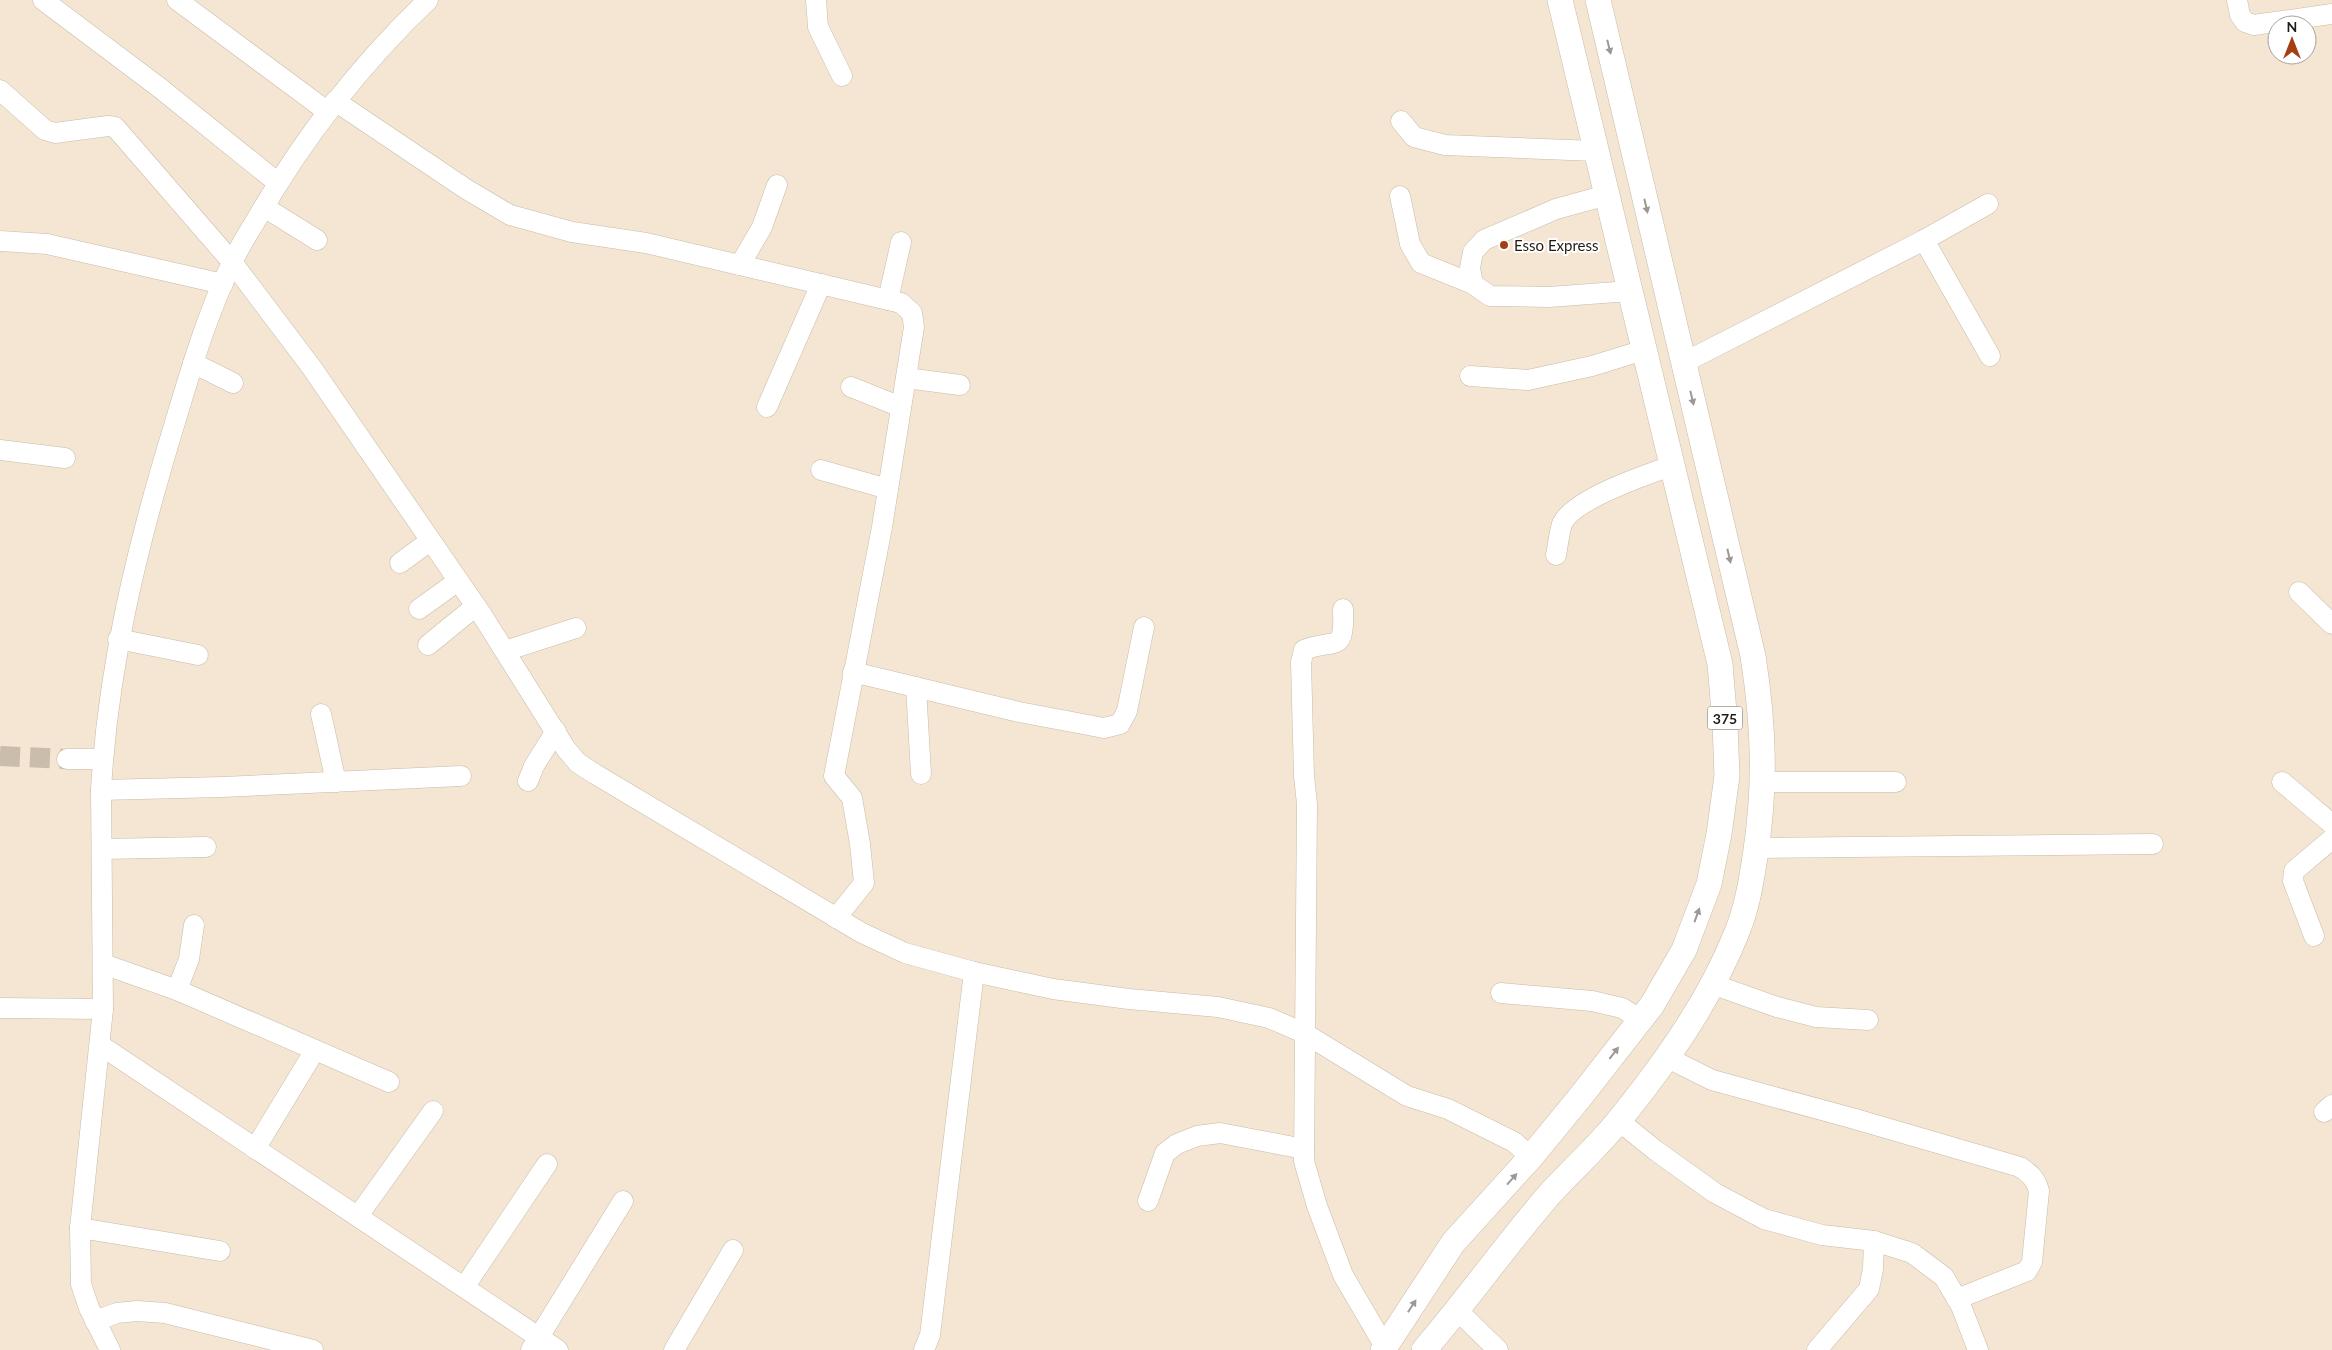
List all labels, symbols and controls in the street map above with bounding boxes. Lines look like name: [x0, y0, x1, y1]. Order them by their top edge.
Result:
north arrow: [2267, 15, 2317, 65]
text: N: [2287, 18, 2297, 35]
one-way arrow: [1605, 40, 1613, 55]
one-way arrow: [1642, 198, 1650, 213]
place label: Esso Express: [1514, 236, 1598, 254]
marker: Esso Express: [1498, 239, 1510, 251]
one-way arrow: [1688, 390, 1696, 405]
one-way arrow: [1725, 548, 1733, 563]
road number: 375: [1708, 706, 1742, 730]
one-way arrow: [1694, 907, 1701, 922]
one-way arrow: [1609, 1047, 1620, 1060]
one-way arrow: [1506, 1172, 1517, 1185]
one-way arrow: [1407, 1300, 1417, 1313]

